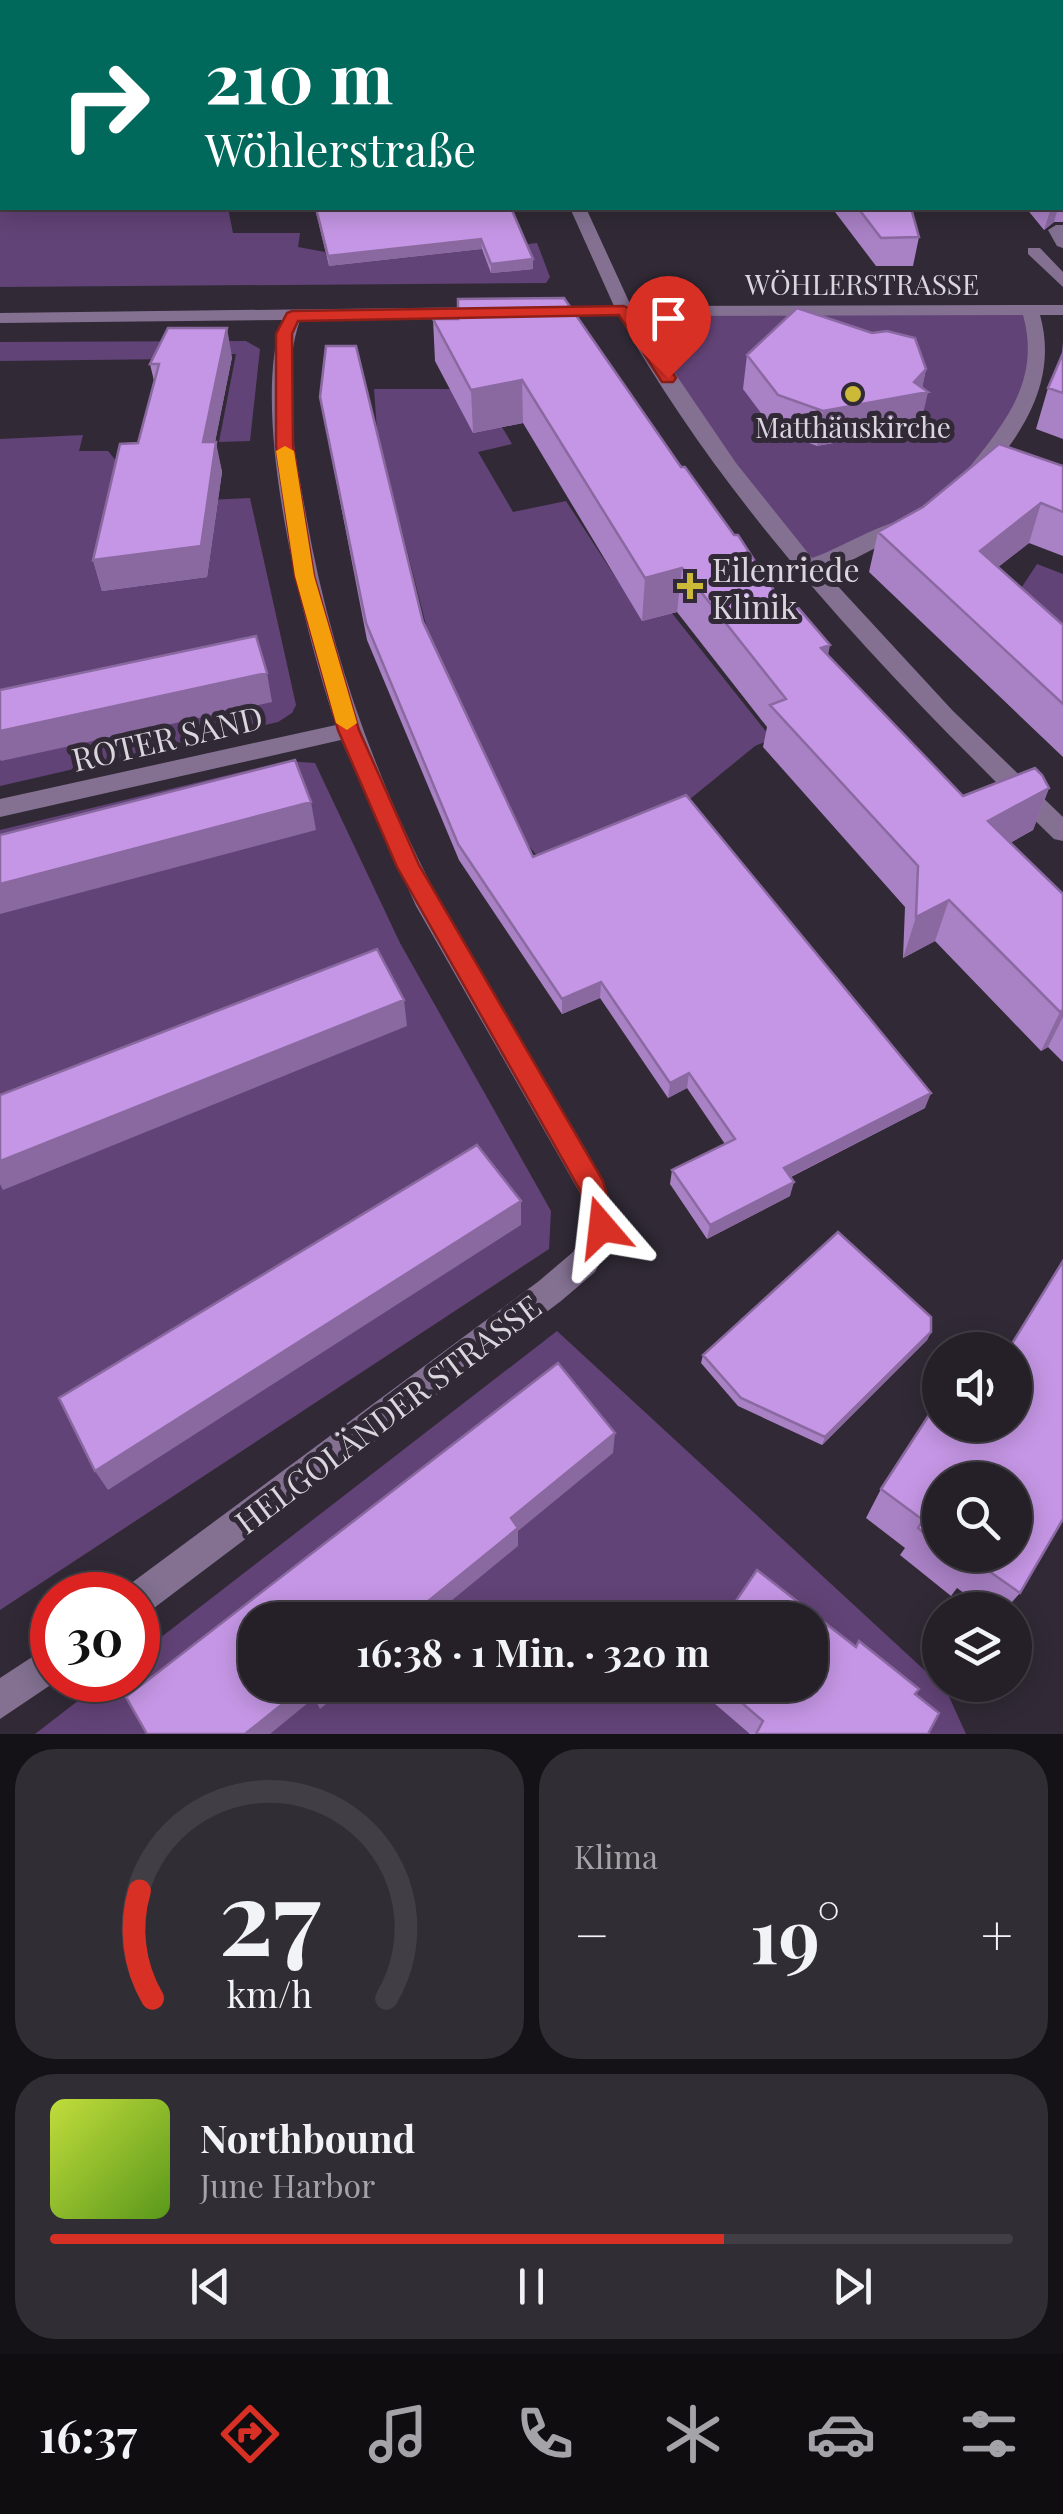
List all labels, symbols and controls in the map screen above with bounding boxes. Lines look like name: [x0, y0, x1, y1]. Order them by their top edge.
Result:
text: 210 m: [205, 28, 393, 122]
icon: right: [40, 40, 170, 170]
text: Wöhlerstraße: [205, 118, 476, 178]
street label: WÖHLERSTRASSE: [744, 265, 979, 302]
pin: [626, 276, 711, 379]
icon: arrive: [641, 291, 696, 346]
marker: Matthäuskirche: [842, 383, 864, 405]
place label: Matthäuskirche: [755, 408, 951, 445]
place label: Eilenriede Klinik: [712, 547, 860, 627]
marker: Eilenriede Klinik: [677, 573, 703, 599]
street label: ROTER SAND: [67, 694, 267, 780]
position arrow: [550, 1175, 654, 1279]
street label: HELGOLÄNDER STRASSE: [225, 1284, 549, 1542]
map controls: [922, 1332, 1032, 1702]
button: sound: [922, 1332, 1032, 1442]
button: search: [922, 1462, 1032, 1572]
speed limit sign: 30: [30, 1572, 160, 1702]
button: layers: [922, 1592, 1032, 1702]
text: 16:38 · 1 Min. · 320 m: [356, 1626, 710, 1677]
text: Klima: [574, 1834, 658, 1877]
text: 27: [219, 1843, 321, 1982]
text: 19°: [750, 1883, 840, 1983]
text: −: [574, 1896, 610, 1970]
text: +: [981, 1896, 1013, 1970]
text: km/h: [227, 1969, 312, 2017]
text: Northbound: [200, 2112, 415, 2163]
text: June Harbor: [200, 2163, 375, 2206]
icon: previous: [183, 2259, 238, 2314]
icon: pause: [504, 2259, 559, 2314]
icon: next: [825, 2259, 880, 2314]
icon: directions: [215, 2399, 285, 2469]
icon: music: [363, 2399, 433, 2469]
icon: phone: [510, 2399, 580, 2469]
icon: climate: [658, 2399, 728, 2469]
icon: car: [806, 2399, 876, 2469]
icon: filters: [954, 2399, 1024, 2469]
text: 16:37: [39, 2404, 137, 2464]

